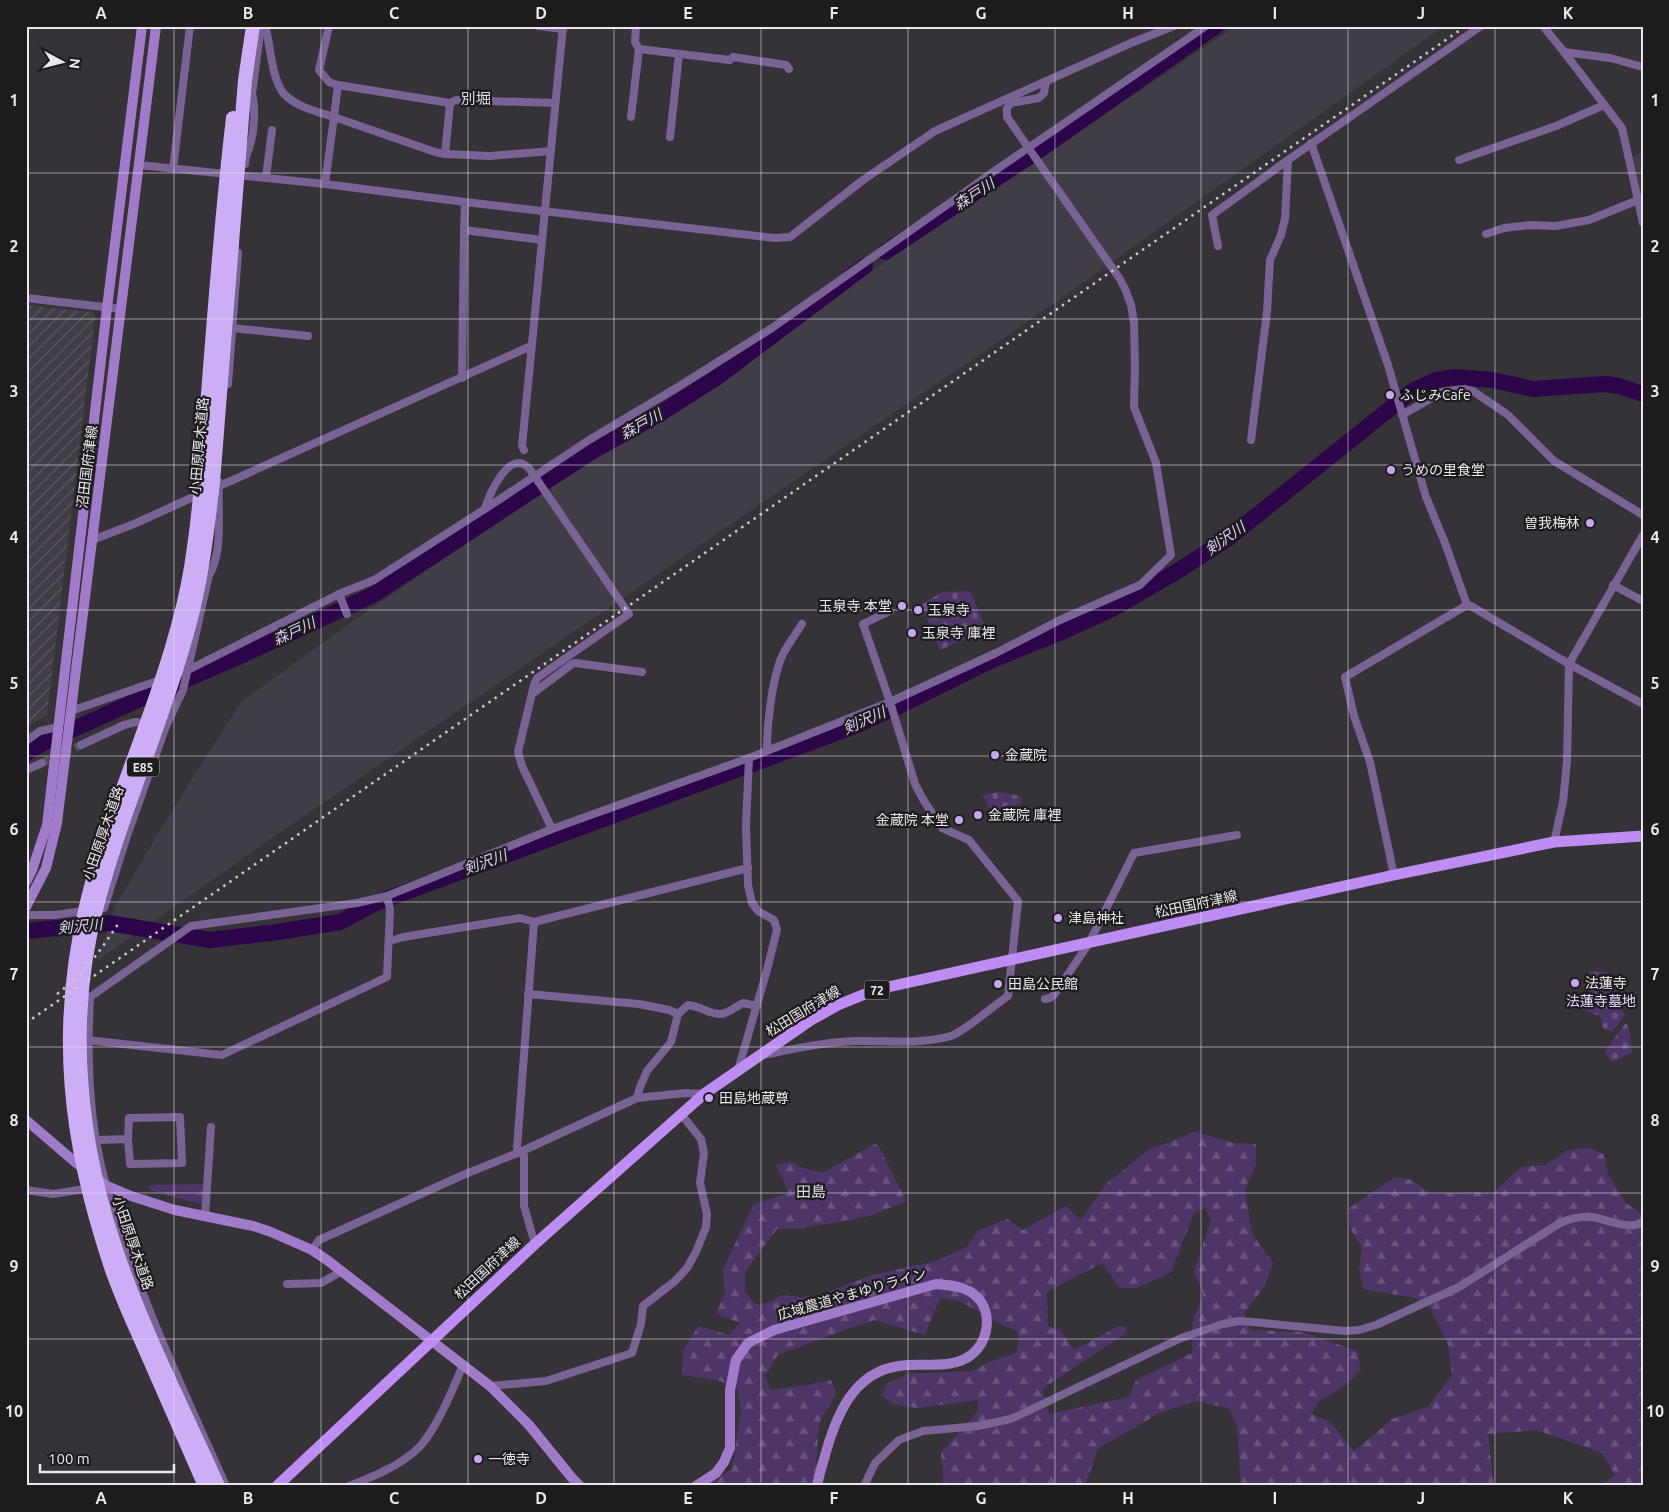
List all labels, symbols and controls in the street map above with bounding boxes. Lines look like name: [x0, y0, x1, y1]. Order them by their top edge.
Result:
text: A: [95, 4, 107, 22]
text: B: [243, 4, 253, 22]
text: C: [389, 4, 399, 22]
text: D: [535, 4, 547, 22]
text: E: [683, 4, 693, 22]
text: F: [830, 4, 839, 22]
text: G: [975, 4, 987, 22]
text: H: [1122, 4, 1134, 22]
text: I: [1273, 4, 1277, 22]
text: J: [1417, 4, 1425, 22]
text: K: [1563, 4, 1574, 22]
north arrow: [38, 38, 88, 88]
text: N: [66, 57, 83, 70]
district label: 別堀: [461, 90, 491, 107]
text: 1: [9, 91, 19, 109]
text: 1: [1650, 91, 1660, 109]
water label: 森戸川: [950, 174, 999, 213]
text: 2: [9, 237, 19, 255]
text: 2: [1650, 237, 1660, 255]
text: 3: [9, 382, 19, 400]
text: 3: [1650, 382, 1660, 400]
place label: ふじみCafe: [1400, 387, 1471, 403]
marker: ふじみCafe: [1384, 389, 1396, 401]
street label: 小田原厚木道路: [187, 396, 211, 496]
water label: 森戸川: [617, 405, 667, 442]
street label: 沼田国府津線: [74, 424, 100, 510]
place label: うめの里食堂: [1401, 462, 1485, 478]
marker: うめの里食堂: [1385, 464, 1397, 476]
place label: 曽我梅林: [1524, 515, 1580, 531]
water label: 剣沢川: [1202, 517, 1250, 558]
marker: 曽我梅林: [1584, 517, 1596, 529]
text: 4: [9, 528, 19, 546]
text: 4: [1650, 528, 1660, 546]
place label: 玉泉寺 本堂: [819, 598, 892, 614]
marker: 玉泉寺 本堂: [896, 600, 908, 612]
place label: 玉泉寺: [928, 602, 970, 618]
marker: 玉泉寺: [912, 604, 924, 616]
water label: 森戸川: [270, 613, 320, 648]
place label: 玉泉寺 庫裡: [922, 625, 995, 641]
marker: 玉泉寺 庫裡: [906, 627, 918, 639]
text: 5: [9, 674, 19, 692]
text: 5: [1650, 674, 1660, 692]
water label: 剣沢川: [840, 702, 890, 737]
place label: 金蔵院: [1005, 747, 1047, 763]
marker: 金蔵院: [989, 749, 1001, 761]
road number: E85: [127, 758, 159, 776]
street label: 小田原厚木道路: [79, 784, 127, 882]
place label: 金蔵院 庫裡: [988, 807, 1061, 823]
marker: 金蔵院 庫裡: [972, 809, 984, 821]
place label: 金蔵院 本堂: [876, 812, 949, 828]
marker: 金蔵院 本堂: [953, 814, 965, 826]
text: 6: [9, 820, 19, 838]
text: 6: [1650, 820, 1660, 838]
water label: 剣沢川: [461, 846, 511, 878]
street label: 松田国府津線: [1153, 887, 1239, 921]
place label: 津島神社: [1068, 910, 1124, 926]
marker: 津島神社: [1052, 912, 1064, 924]
water label: 剣沢川: [57, 915, 105, 936]
text: 7: [9, 965, 19, 983]
text: 7: [1650, 965, 1660, 983]
place label: 法蓮寺: [1585, 975, 1627, 991]
place label: 田島公民館: [1008, 976, 1078, 992]
marker: 法蓮寺: [1569, 977, 1581, 989]
marker: 田島公民館: [992, 978, 1004, 990]
road number: 72: [864, 980, 890, 1000]
street label: 松田国府津線: [763, 983, 843, 1039]
park label: 法蓮寺墓地: [1566, 993, 1636, 1009]
place label: 田島地蔵尊: [719, 1090, 789, 1106]
marker: 田島地蔵尊: [703, 1092, 715, 1104]
text: 8: [9, 1111, 19, 1129]
text: 8: [1650, 1111, 1660, 1129]
district label: 田島: [796, 1183, 826, 1200]
street label: 小田原厚木道路: [109, 1194, 157, 1292]
street label: 松田国府津線: [451, 1234, 523, 1302]
text: 9: [9, 1257, 19, 1275]
text: 9: [1650, 1257, 1660, 1275]
street label: 広域農道やまゆりライン: [776, 1265, 928, 1323]
text: 10: [5, 1402, 23, 1420]
text: 10: [1646, 1402, 1664, 1420]
scale bar: [40, 1442, 174, 1474]
text: 100 m: [48, 1450, 90, 1467]
place label: 一徳寺: [488, 1451, 530, 1467]
marker: 一徳寺: [472, 1453, 484, 1465]
text: A: [95, 1489, 107, 1507]
text: B: [243, 1489, 253, 1507]
text: C: [389, 1489, 399, 1507]
text: D: [535, 1489, 547, 1507]
text: E: [683, 1489, 693, 1507]
text: F: [830, 1489, 839, 1507]
text: G: [975, 1489, 987, 1507]
text: H: [1122, 1489, 1134, 1507]
text: I: [1273, 1489, 1277, 1507]
text: J: [1417, 1489, 1425, 1507]
text: K: [1563, 1489, 1574, 1507]

